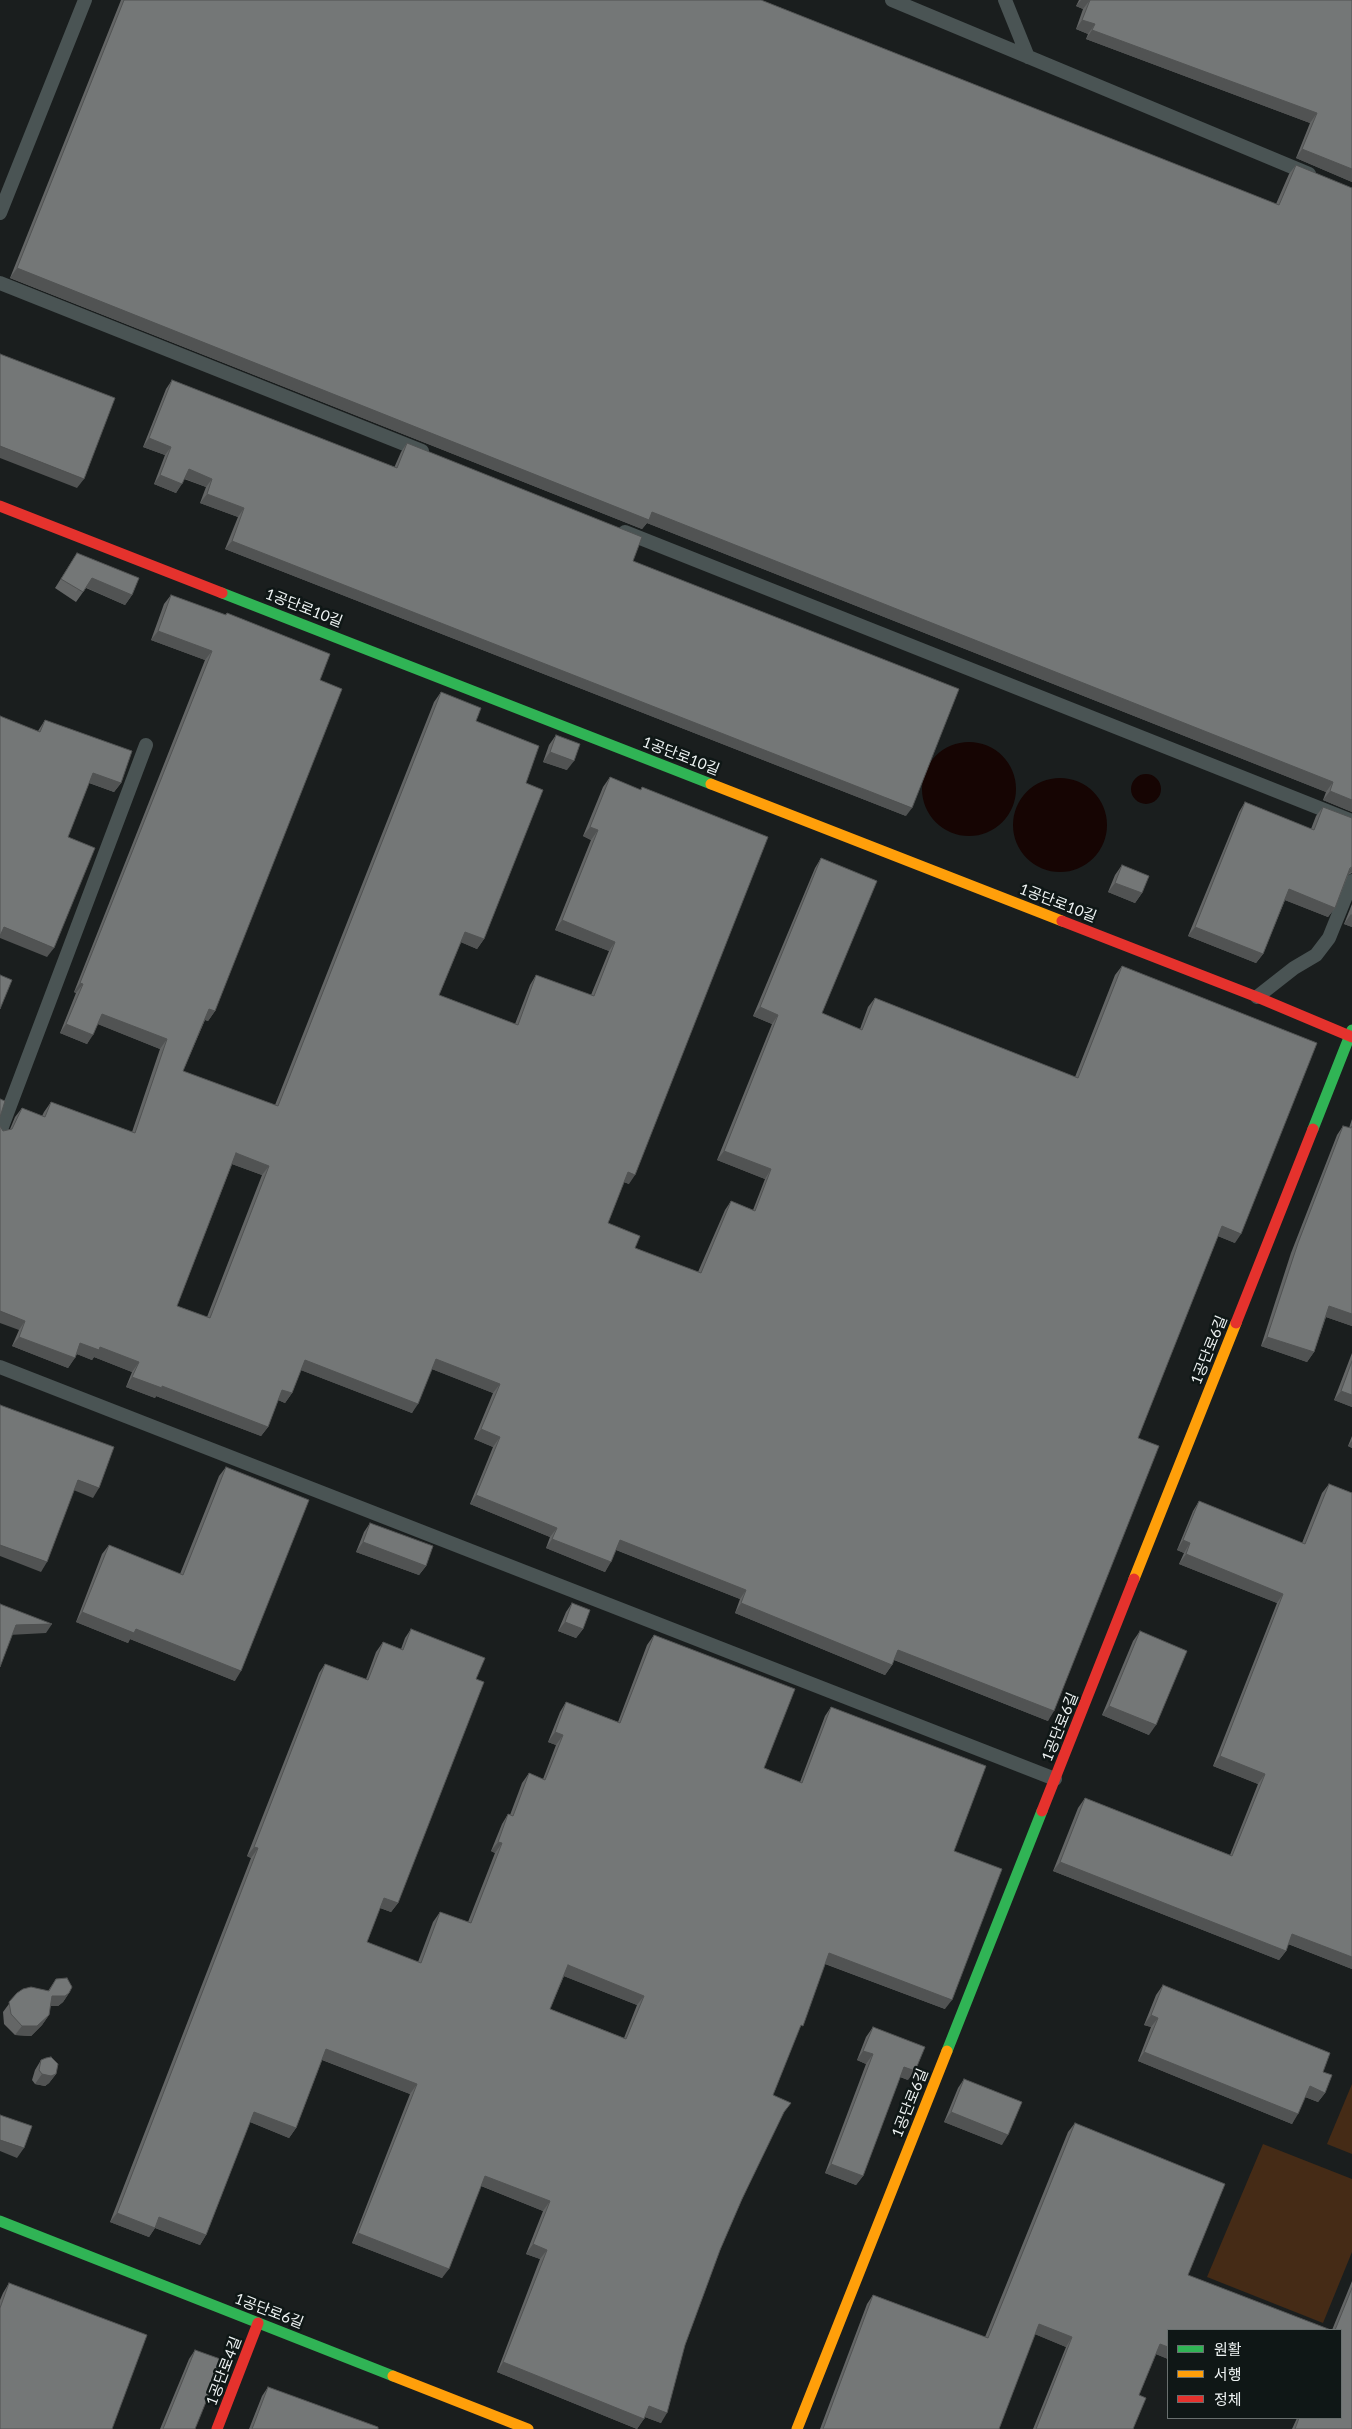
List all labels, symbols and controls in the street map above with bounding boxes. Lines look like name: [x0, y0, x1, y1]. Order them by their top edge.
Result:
street label: 1공단로10길: [263, 585, 345, 631]
street label: 1공단로10길: [640, 733, 722, 779]
street label: 1공단로10길: [1017, 880, 1099, 926]
street label: 1공단로6길: [1187, 1313, 1231, 1387]
street label: 1공단로6길: [1038, 1690, 1082, 1764]
street label: 1공단로6길: [888, 2066, 932, 2140]
street label: 1공단로6길: [232, 2290, 306, 2332]
legend: [1167, 2329, 1342, 2419]
street label: 1공단로4길: [203, 2334, 245, 2408]
text: 원활: [1214, 2340, 1242, 2358]
text: 서행: [1214, 2365, 1242, 2383]
text: 정체: [1214, 2390, 1242, 2408]

